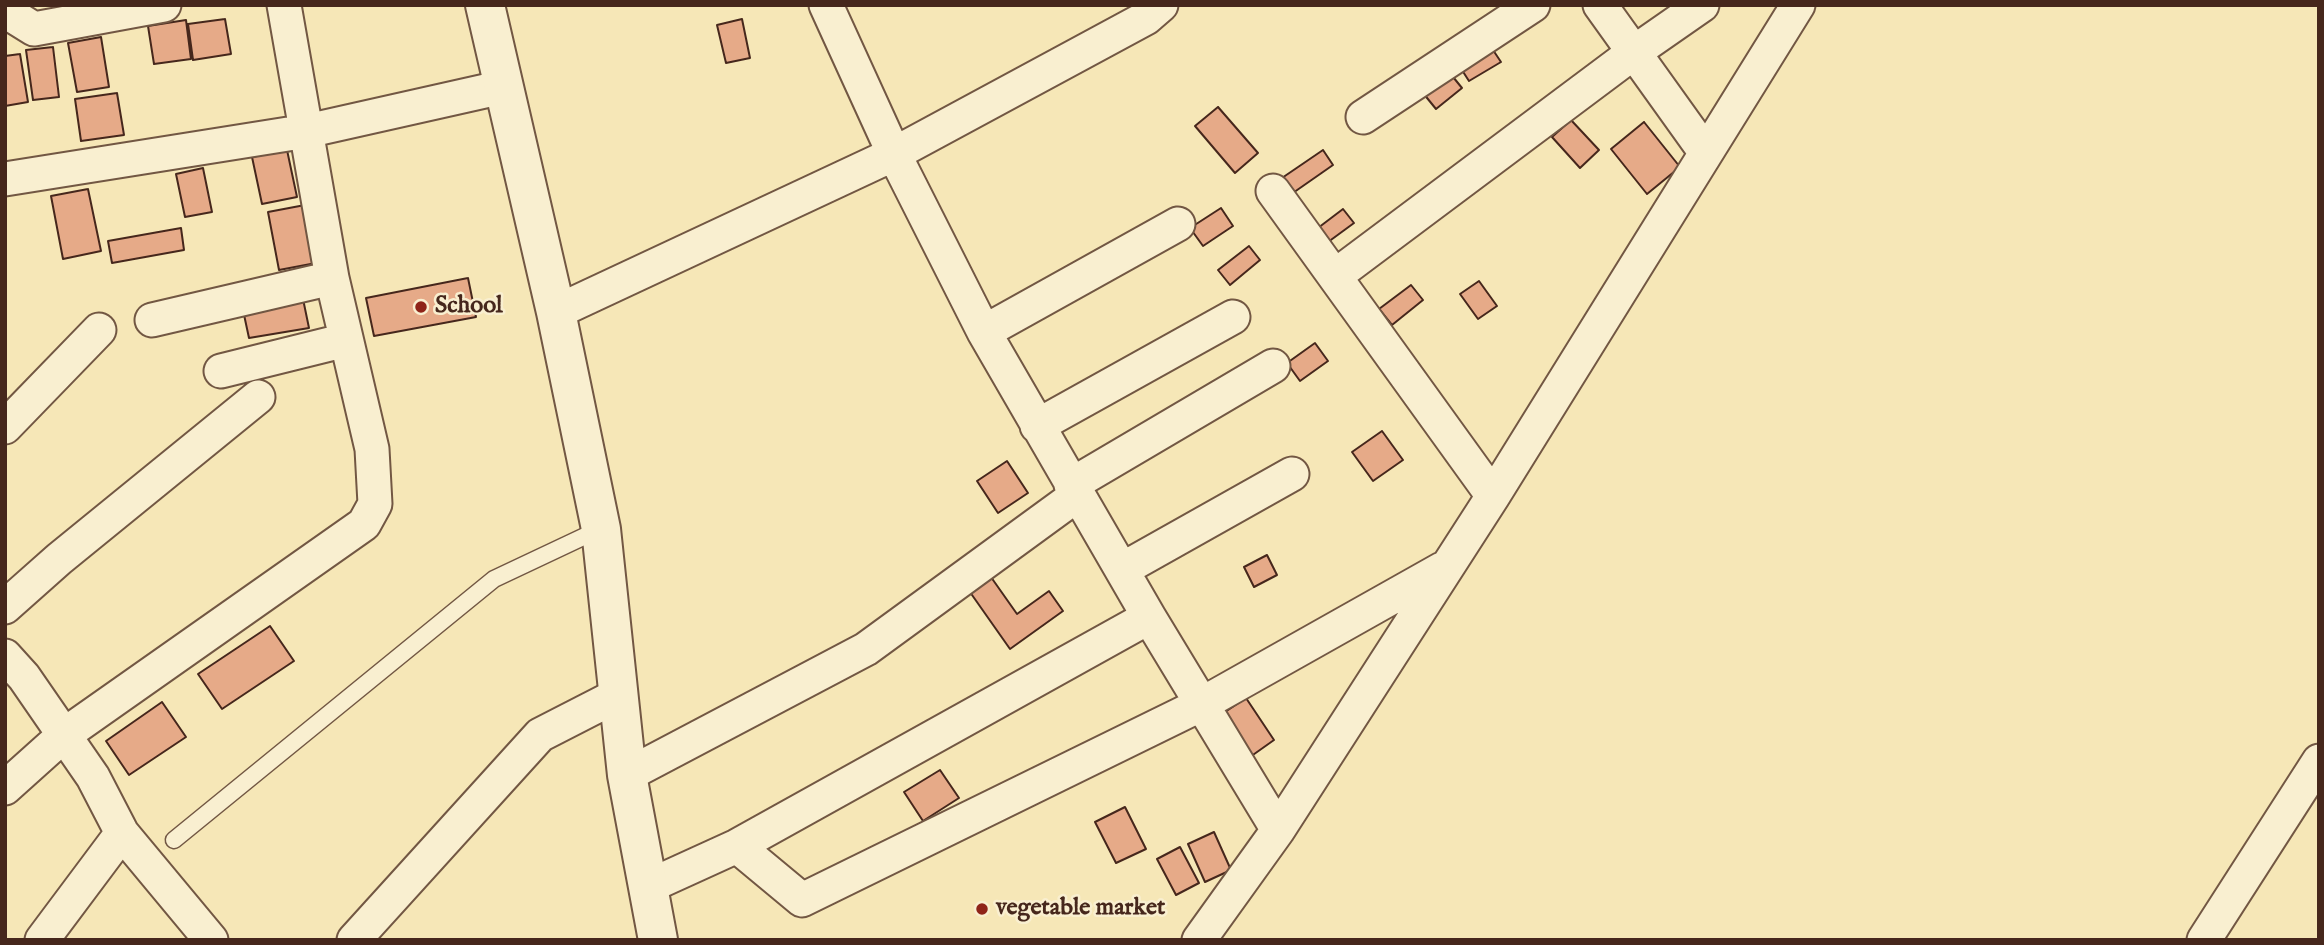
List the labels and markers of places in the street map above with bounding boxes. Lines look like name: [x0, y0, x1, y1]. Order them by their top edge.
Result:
place label: School: [435, 293, 503, 321]
marker: School: [413, 299, 429, 315]
place label: vegetable market: [996, 895, 1165, 923]
marker: vegetable market: [974, 901, 990, 917]

